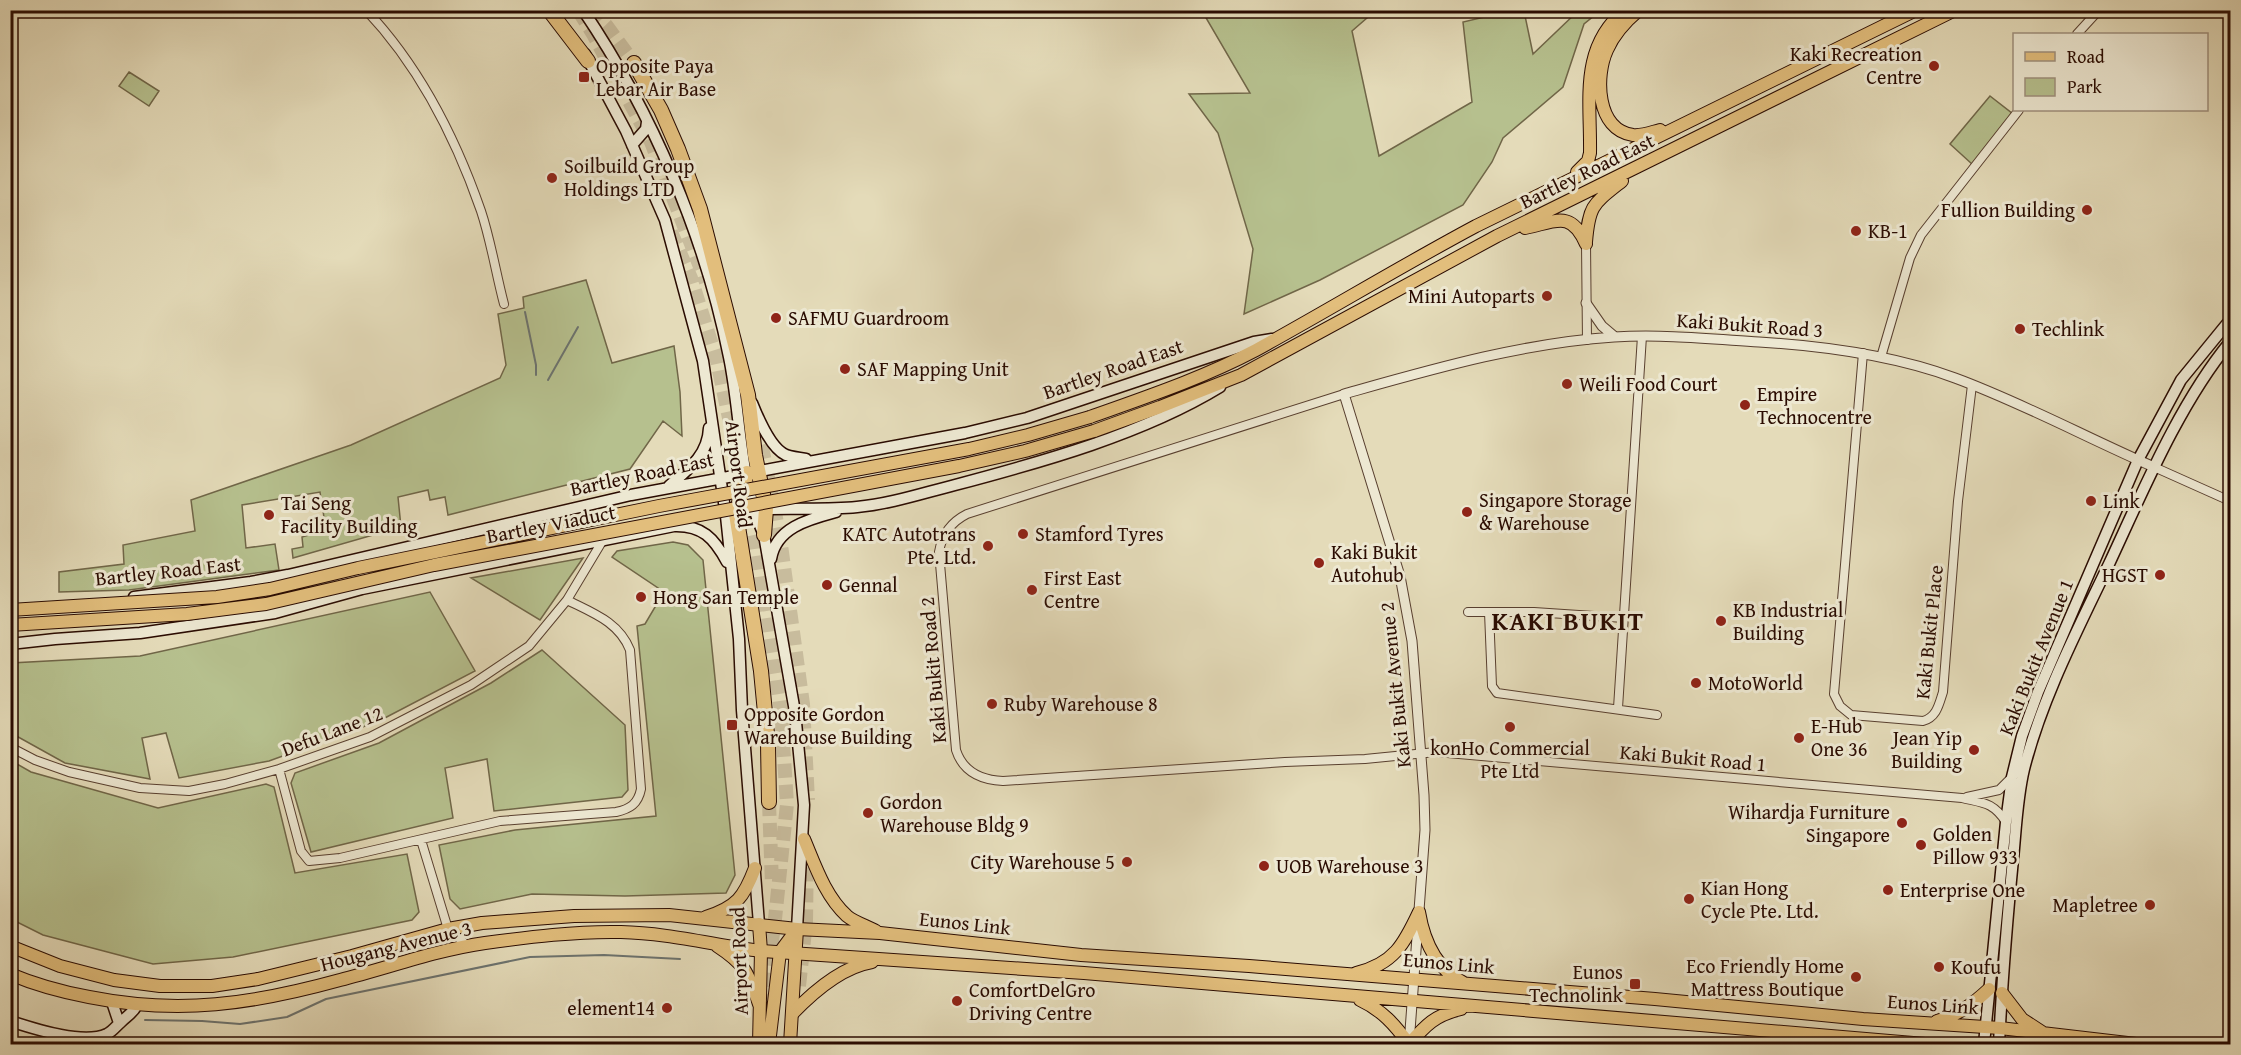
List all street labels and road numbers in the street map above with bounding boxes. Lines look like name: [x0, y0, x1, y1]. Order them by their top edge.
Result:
street label: Bartley Road East: [1515, 125, 1659, 216]
street label: Kaki Bukit Road 3: [1676, 305, 1824, 344]
street label: Bartley Road East: [1039, 331, 1187, 406]
street label: Airport Road: [718, 418, 761, 530]
street label: Bartley Road East: [567, 444, 716, 503]
street label: Bartley Viaduct: [484, 497, 618, 550]
street label: Bartley Road East: [94, 548, 242, 593]
street label: Kaki Bukit Place: [1907, 563, 1950, 701]
street label: Kaki Bukit Avenue 1: [1991, 574, 2080, 739]
street label: Kaki Bukit Road 2: [912, 596, 953, 744]
street label: Kaki Bukit Avenue 2: [1371, 601, 1418, 769]
street label: Defu Lane 12: [277, 698, 387, 763]
street label: Kaki Bukit Road 1: [1619, 737, 1767, 778]
street label: Eunos Link: [918, 903, 1013, 942]
street label: Airport Road: [722, 906, 755, 1016]
street label: Hougang Avenue 3: [317, 913, 474, 978]
street label: Eunos Link: [1402, 944, 1497, 981]
street label: Eunos Link: [1886, 986, 1981, 1021]

